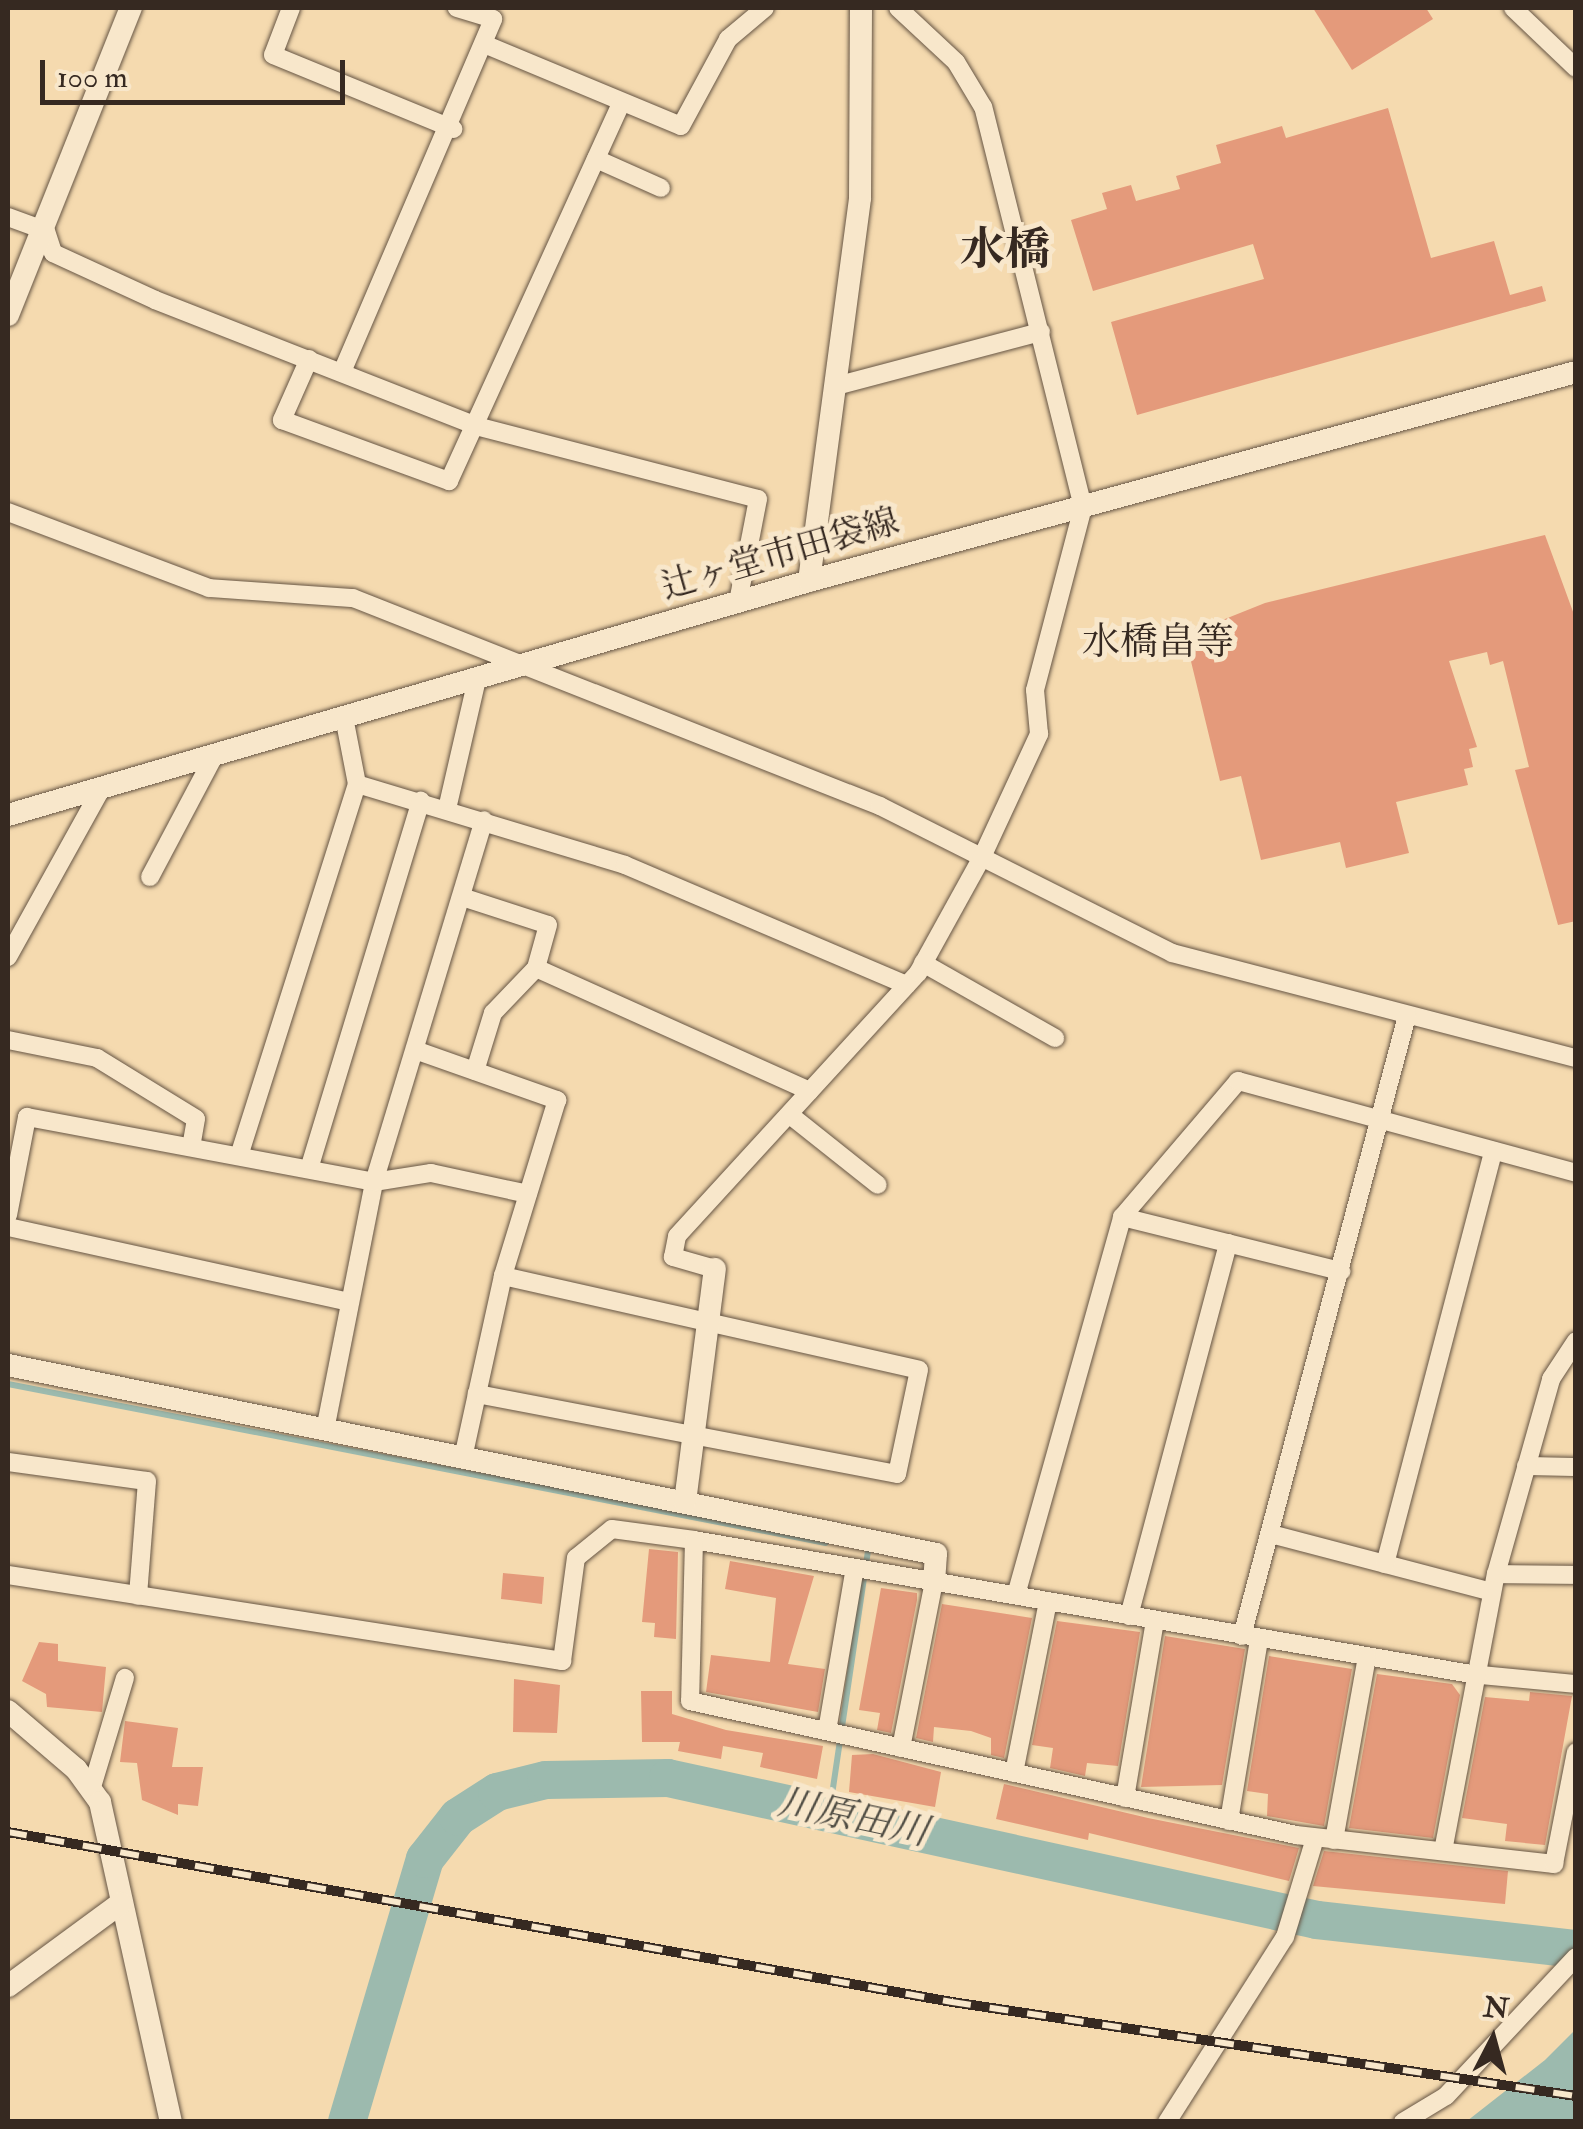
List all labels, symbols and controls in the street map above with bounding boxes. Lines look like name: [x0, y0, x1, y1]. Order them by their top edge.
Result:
scale bar: [45, 40, 350, 102]
text: 100 m: [57, 59, 128, 96]
district label: 水橋: [960, 224, 1050, 278]
street label: 辻ヶ堂市田袋線: [656, 500, 904, 608]
district label: 水橋畠等: [1082, 620, 1234, 666]
water label: 川原田川: [774, 1780, 932, 1856]
north arrow: [1443, 1989, 1543, 2089]
text: N: [1482, 1990, 1510, 2027]

